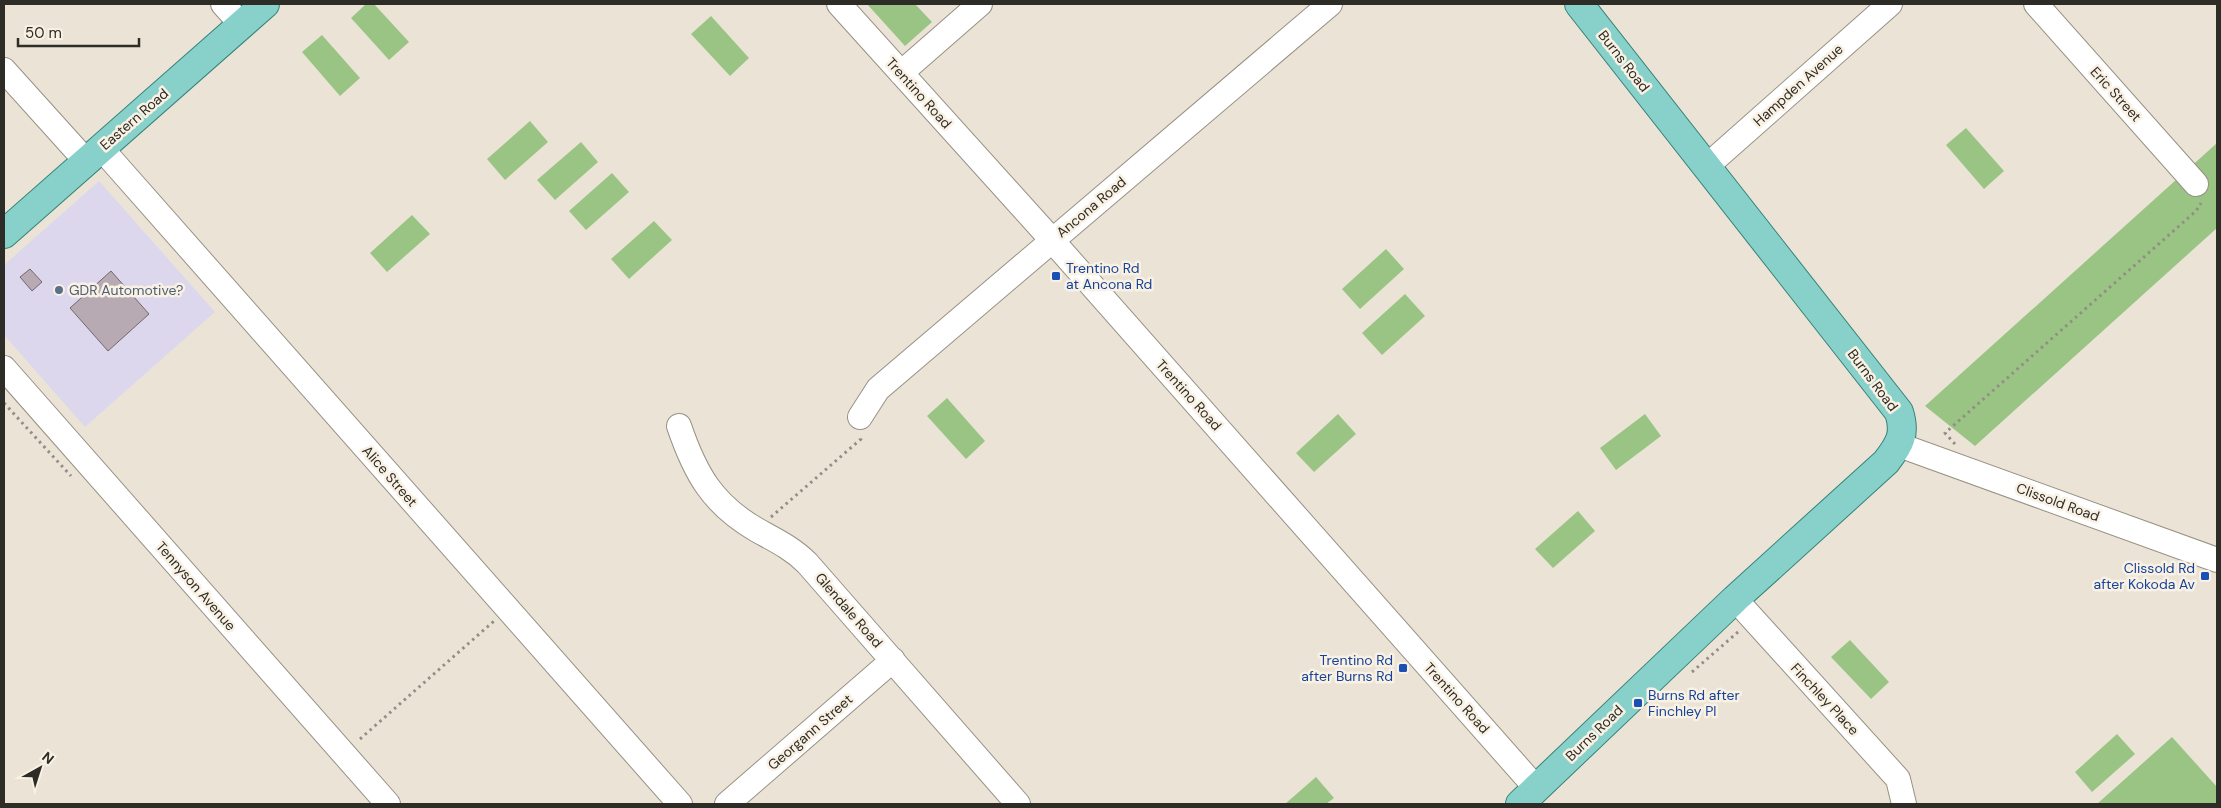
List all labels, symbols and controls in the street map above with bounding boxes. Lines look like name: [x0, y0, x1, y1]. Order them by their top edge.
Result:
scale bar: [18, 15, 139, 47]
text: 50 m: [25, 23, 62, 43]
street label: Burns Road: [1594, 27, 1654, 95]
street label: Hampden Avenue: [1749, 40, 1847, 130]
street label: Trentino Road: [882, 54, 956, 132]
street label: Eric Street: [2087, 63, 2145, 125]
street label: Eastern Road: [96, 84, 172, 154]
street label: Ancona Road: [1052, 173, 1130, 241]
place label: Trentino Rd at Ancona Rd: [1066, 259, 1152, 293]
marker: Trentino Rd at Ancona Rd: [1050, 270, 1062, 282]
place label: GDR Automotive?: [69, 281, 183, 299]
marker: GDR Automotive?: [53, 284, 65, 296]
street label: Burns Road: [1844, 345, 1902, 415]
street label: Trentino Road: [1152, 356, 1226, 434]
street label: Alice Street: [359, 442, 421, 510]
street label: Clissold Road: [2014, 479, 2102, 525]
street label: Tennyson Avenue: [152, 538, 240, 634]
place label: Clissold Rd after Kokoda Av: [2094, 559, 2196, 593]
street label: Glendale Road: [812, 569, 886, 651]
marker: Clissold Rd after Kokoda Av: [2199, 570, 2211, 582]
place label: Trentino Rd after Burns Rd: [1301, 651, 1393, 685]
street label: Trentino Road: [1420, 659, 1494, 737]
street label: Finchley Place: [1787, 659, 1863, 739]
marker: Trentino Rd after Burns Rd: [1397, 662, 1409, 674]
place label: Burns Rd after Finchley Pl: [1648, 686, 1740, 720]
street label: Georgann Street: [764, 690, 856, 774]
marker: Burns Rd after Finchley Pl: [1632, 697, 1644, 709]
street label: Burns Road: [1561, 701, 1627, 765]
north arrow: [15, 743, 65, 793]
text: N: [39, 748, 58, 768]

